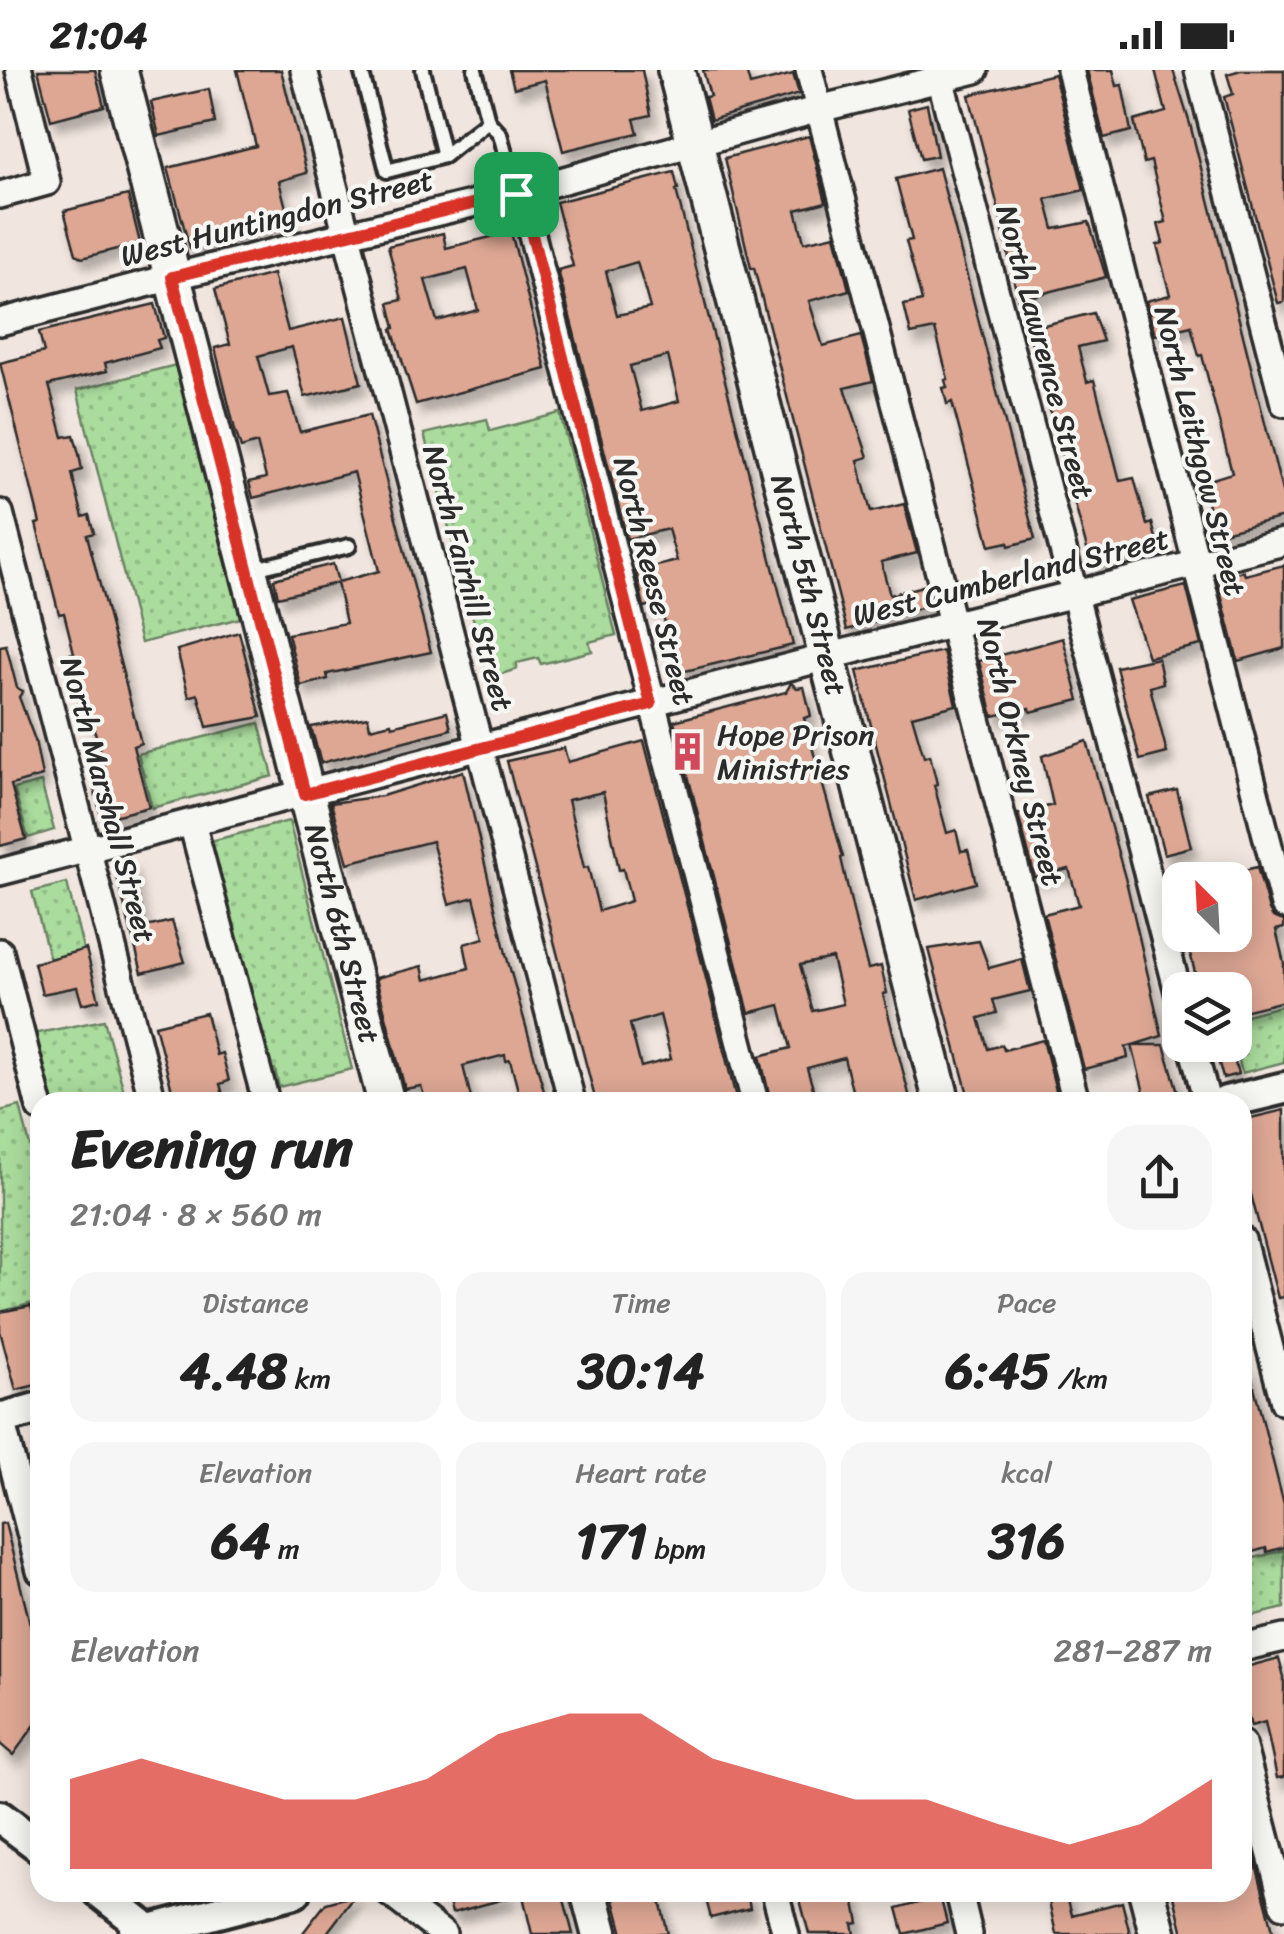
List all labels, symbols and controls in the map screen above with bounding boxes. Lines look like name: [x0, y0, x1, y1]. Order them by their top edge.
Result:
text: 21:04: [50, 2, 147, 69]
pin: [474, 152, 559, 237]
street label: West Huntingdon Street: [115, 153, 439, 283]
icon: arrive: [489, 167, 544, 222]
street label: North Lawrence Street: [980, 199, 1110, 505]
street label: North Leithgow Street: [1138, 300, 1262, 602]
street label: North Fairhill Street: [406, 439, 530, 717]
street label: North Reese Street: [597, 451, 711, 711]
street label: North 5th Street: [754, 468, 863, 702]
street label: West Cumberland Street: [847, 512, 1175, 642]
street label: North Orkney Street: [961, 612, 1079, 892]
street label: North Marshall Street: [44, 651, 172, 949]
place label: Hope Prison Ministries: [717, 708, 874, 796]
building icon: Hope Prison Ministries: [666, 731, 708, 773]
street label: North 6th Street: [288, 817, 397, 1050]
north arrow: [1162, 862, 1252, 952]
map controls: [1162, 862, 1252, 1062]
button: layers: [1162, 972, 1252, 1062]
text: Evening run: [70, 1100, 353, 1197]
button: share: [1107, 1125, 1212, 1230]
text: 21:04 · 8 × 560 m: [70, 1186, 322, 1243]
text: Distance: [202, 1278, 308, 1327]
text: Time: [611, 1278, 671, 1327]
text: Pace: [997, 1278, 1056, 1327]
text: 4.48: [180, 1327, 287, 1416]
text: 30:14: [578, 1327, 704, 1416]
text: 6:45: [945, 1327, 1051, 1416]
text: km: [287, 1354, 331, 1403]
text: /km: [1051, 1354, 1108, 1403]
text: Elevation: [199, 1448, 312, 1497]
text: Heart rate: [575, 1448, 707, 1497]
text: kcal: [1001, 1448, 1052, 1497]
text: 64: [211, 1497, 271, 1586]
text: 171: [576, 1497, 647, 1586]
text: 316: [988, 1497, 1065, 1586]
text: m: [271, 1524, 300, 1573]
text: bpm: [647, 1524, 706, 1573]
text: Elevation: [70, 1622, 200, 1679]
text: 281–287 m: [1053, 1622, 1212, 1679]

